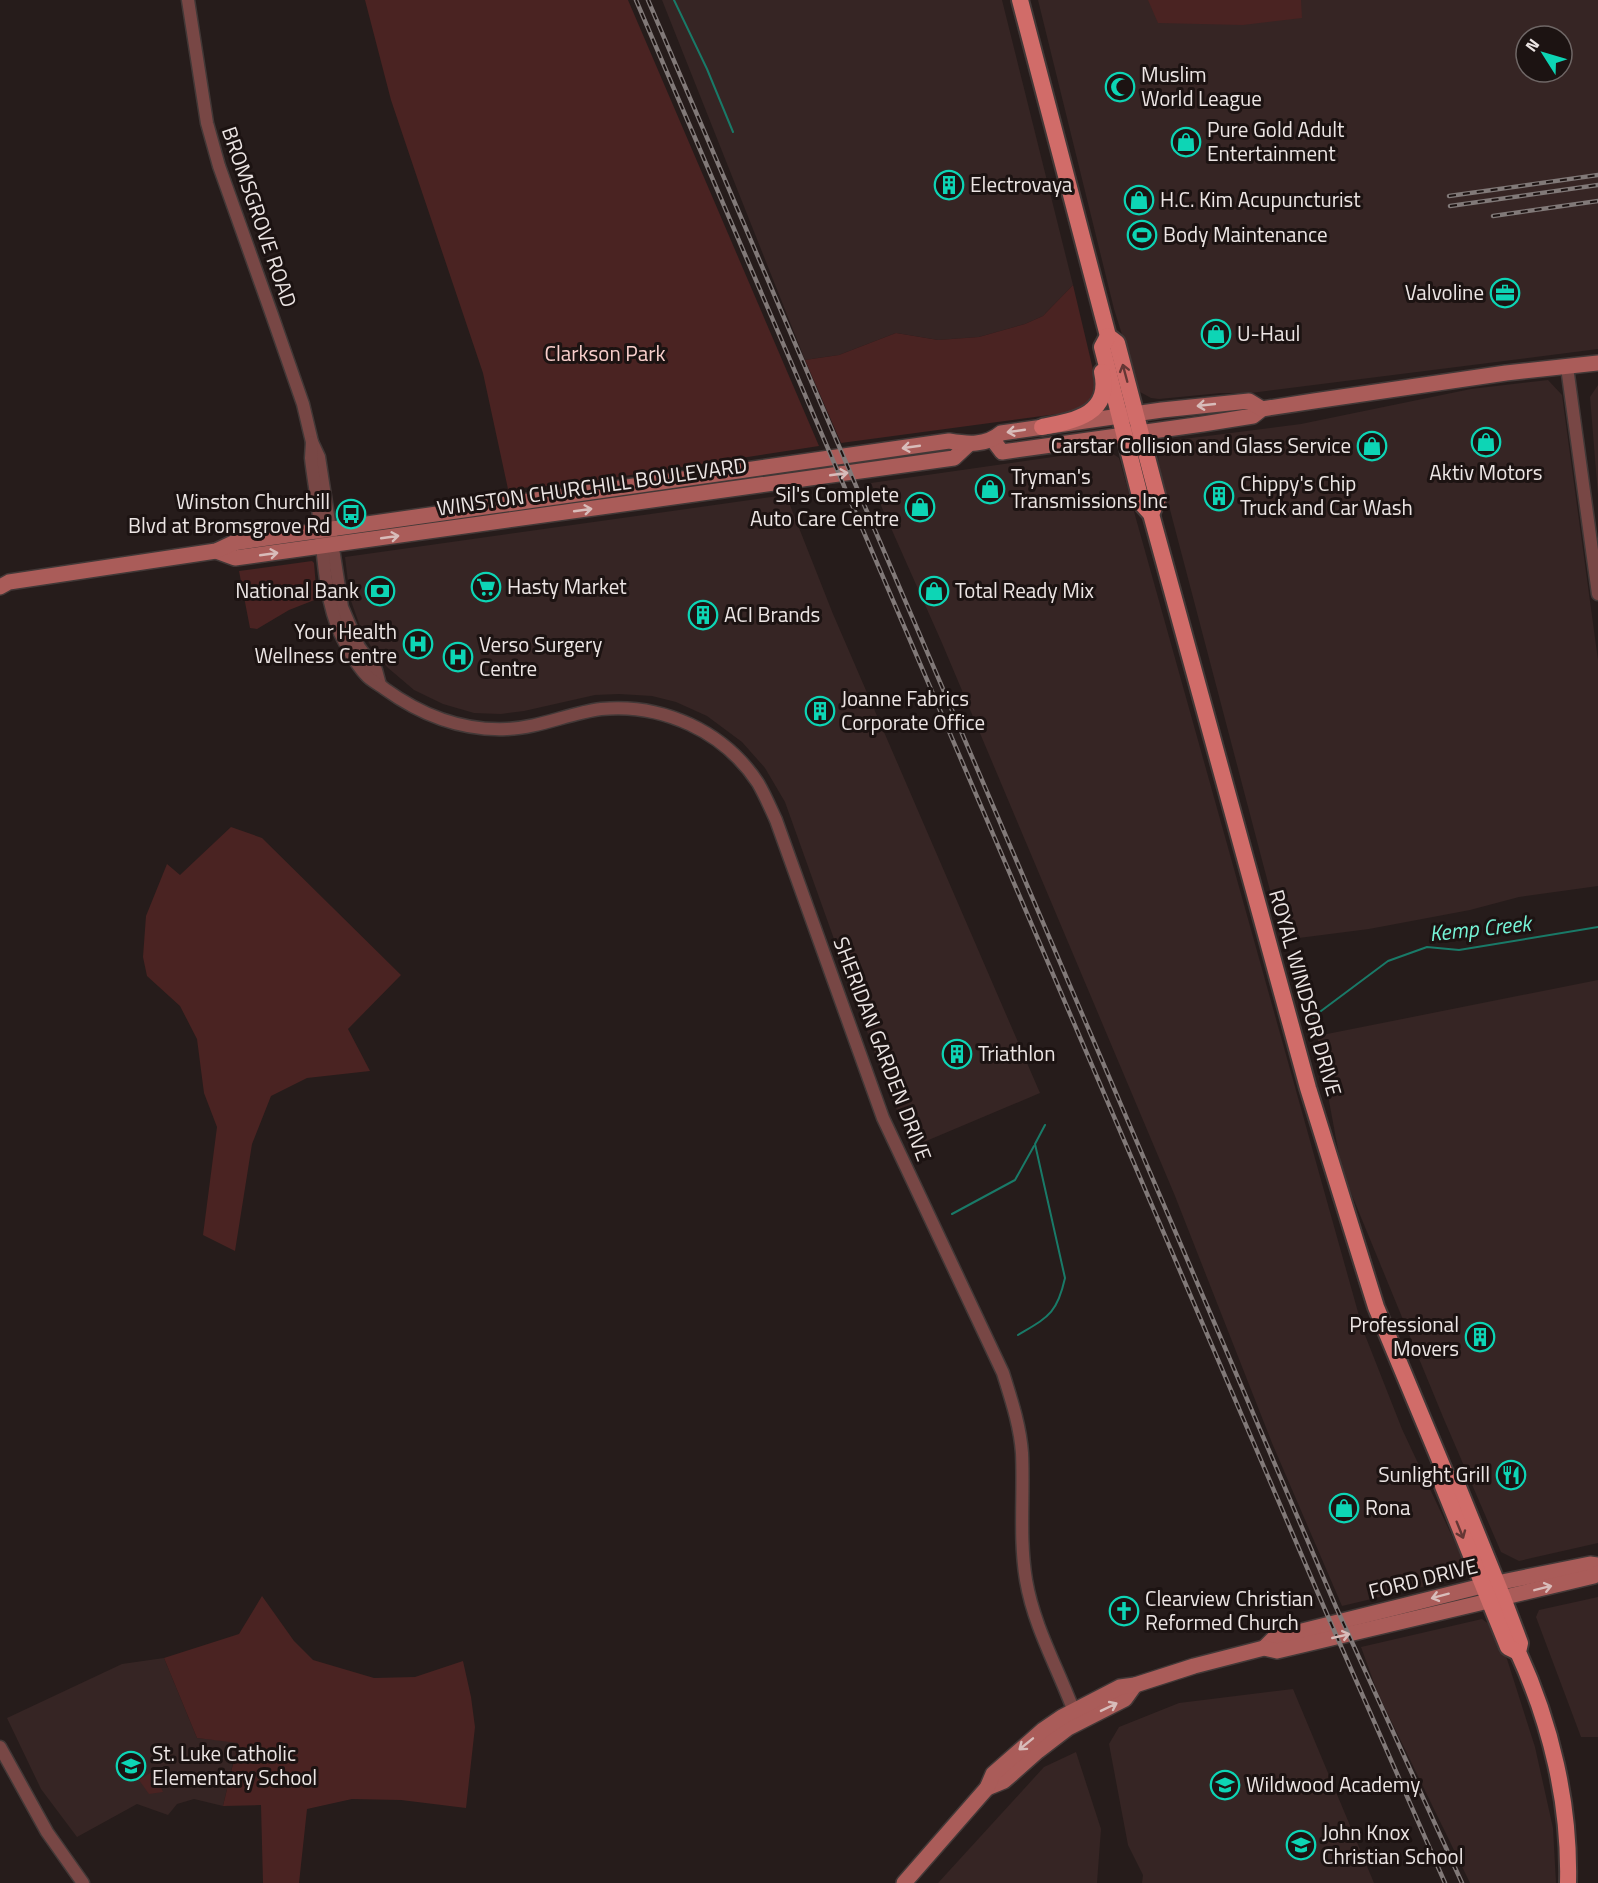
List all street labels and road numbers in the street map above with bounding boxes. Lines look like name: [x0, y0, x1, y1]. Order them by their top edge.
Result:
street label: BROMSGROVE ROAD: [214, 122, 306, 311]
street label: WINSTON CHURCHILL BOULEVARD: [435, 448, 749, 524]
street label: ROYAL WINDSOR DRIVE: [1261, 886, 1351, 1100]
street label: SHERIDAN GARDEN DRIVE: [825, 932, 940, 1165]
street label: FORD DRIVE: [1365, 1549, 1481, 1607]

